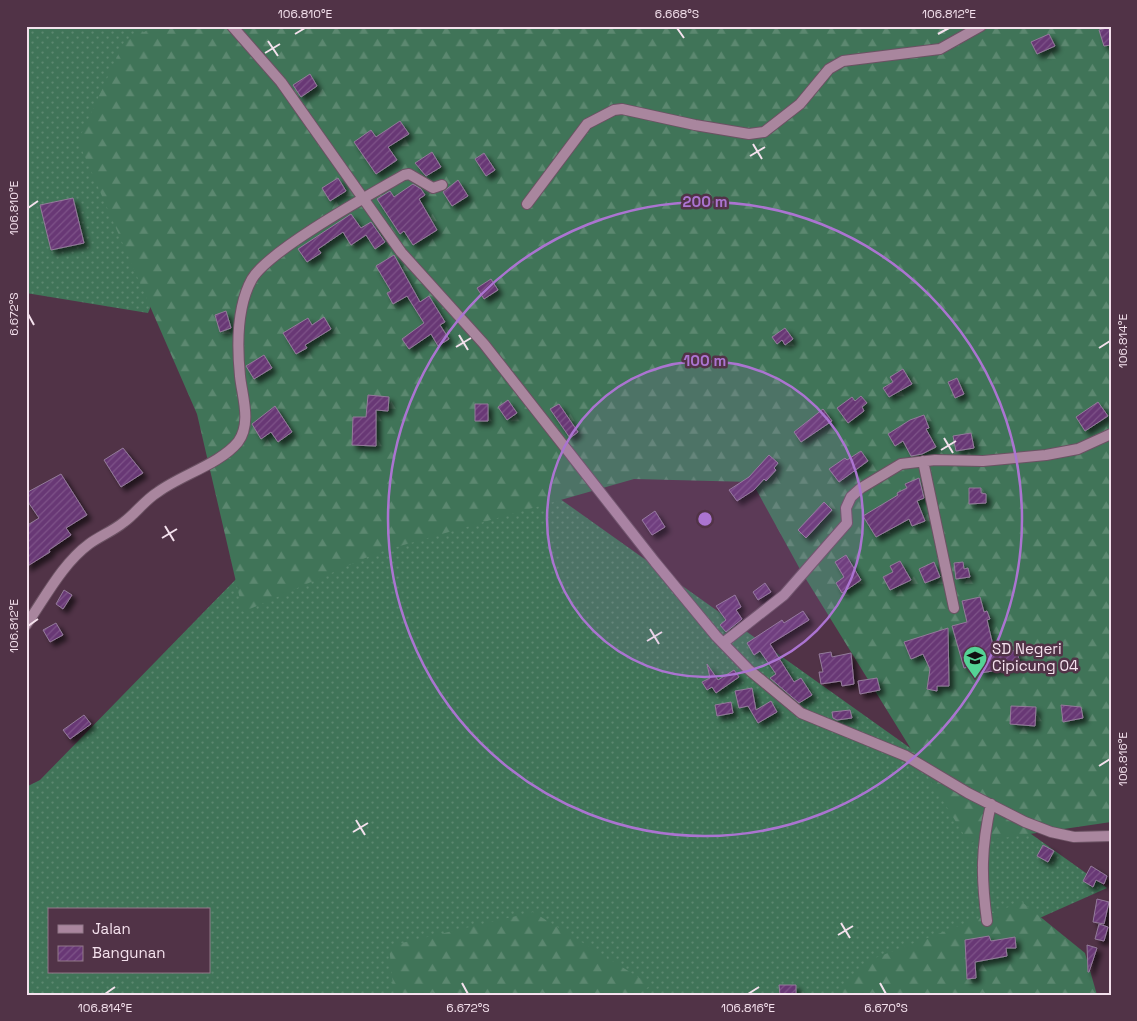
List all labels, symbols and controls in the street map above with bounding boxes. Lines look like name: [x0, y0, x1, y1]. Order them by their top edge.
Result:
text: 106.810°E: [278, 6, 333, 22]
text: 6.668°S: [655, 6, 699, 22]
text: 106.812°E: [922, 6, 976, 22]
text: 106.810°E: [6, 180, 22, 235]
text: 200 m: [683, 192, 727, 211]
text: 6.672°S: [6, 292, 22, 336]
text: 106.814°E: [1115, 314, 1131, 368]
text: 100 m: [684, 351, 726, 370]
centre of rings: [696, 510, 714, 528]
text: 106.812°E: [6, 599, 22, 653]
place label: SD Negeri Cipicung 04: [992, 639, 1078, 675]
school or university icon: SD Negeri Cipicung 04: [962, 645, 988, 679]
text: 106.816°E: [1115, 732, 1131, 786]
legend: [48, 908, 210, 974]
text: Jalan: [92, 919, 131, 938]
text: Bangunan: [92, 943, 166, 962]
text: 106.814°E: [78, 1000, 132, 1016]
text: 6.672°S: [446, 1000, 490, 1016]
text: 106.816°E: [721, 1000, 775, 1016]
text: 6.670°S: [864, 1000, 908, 1016]

